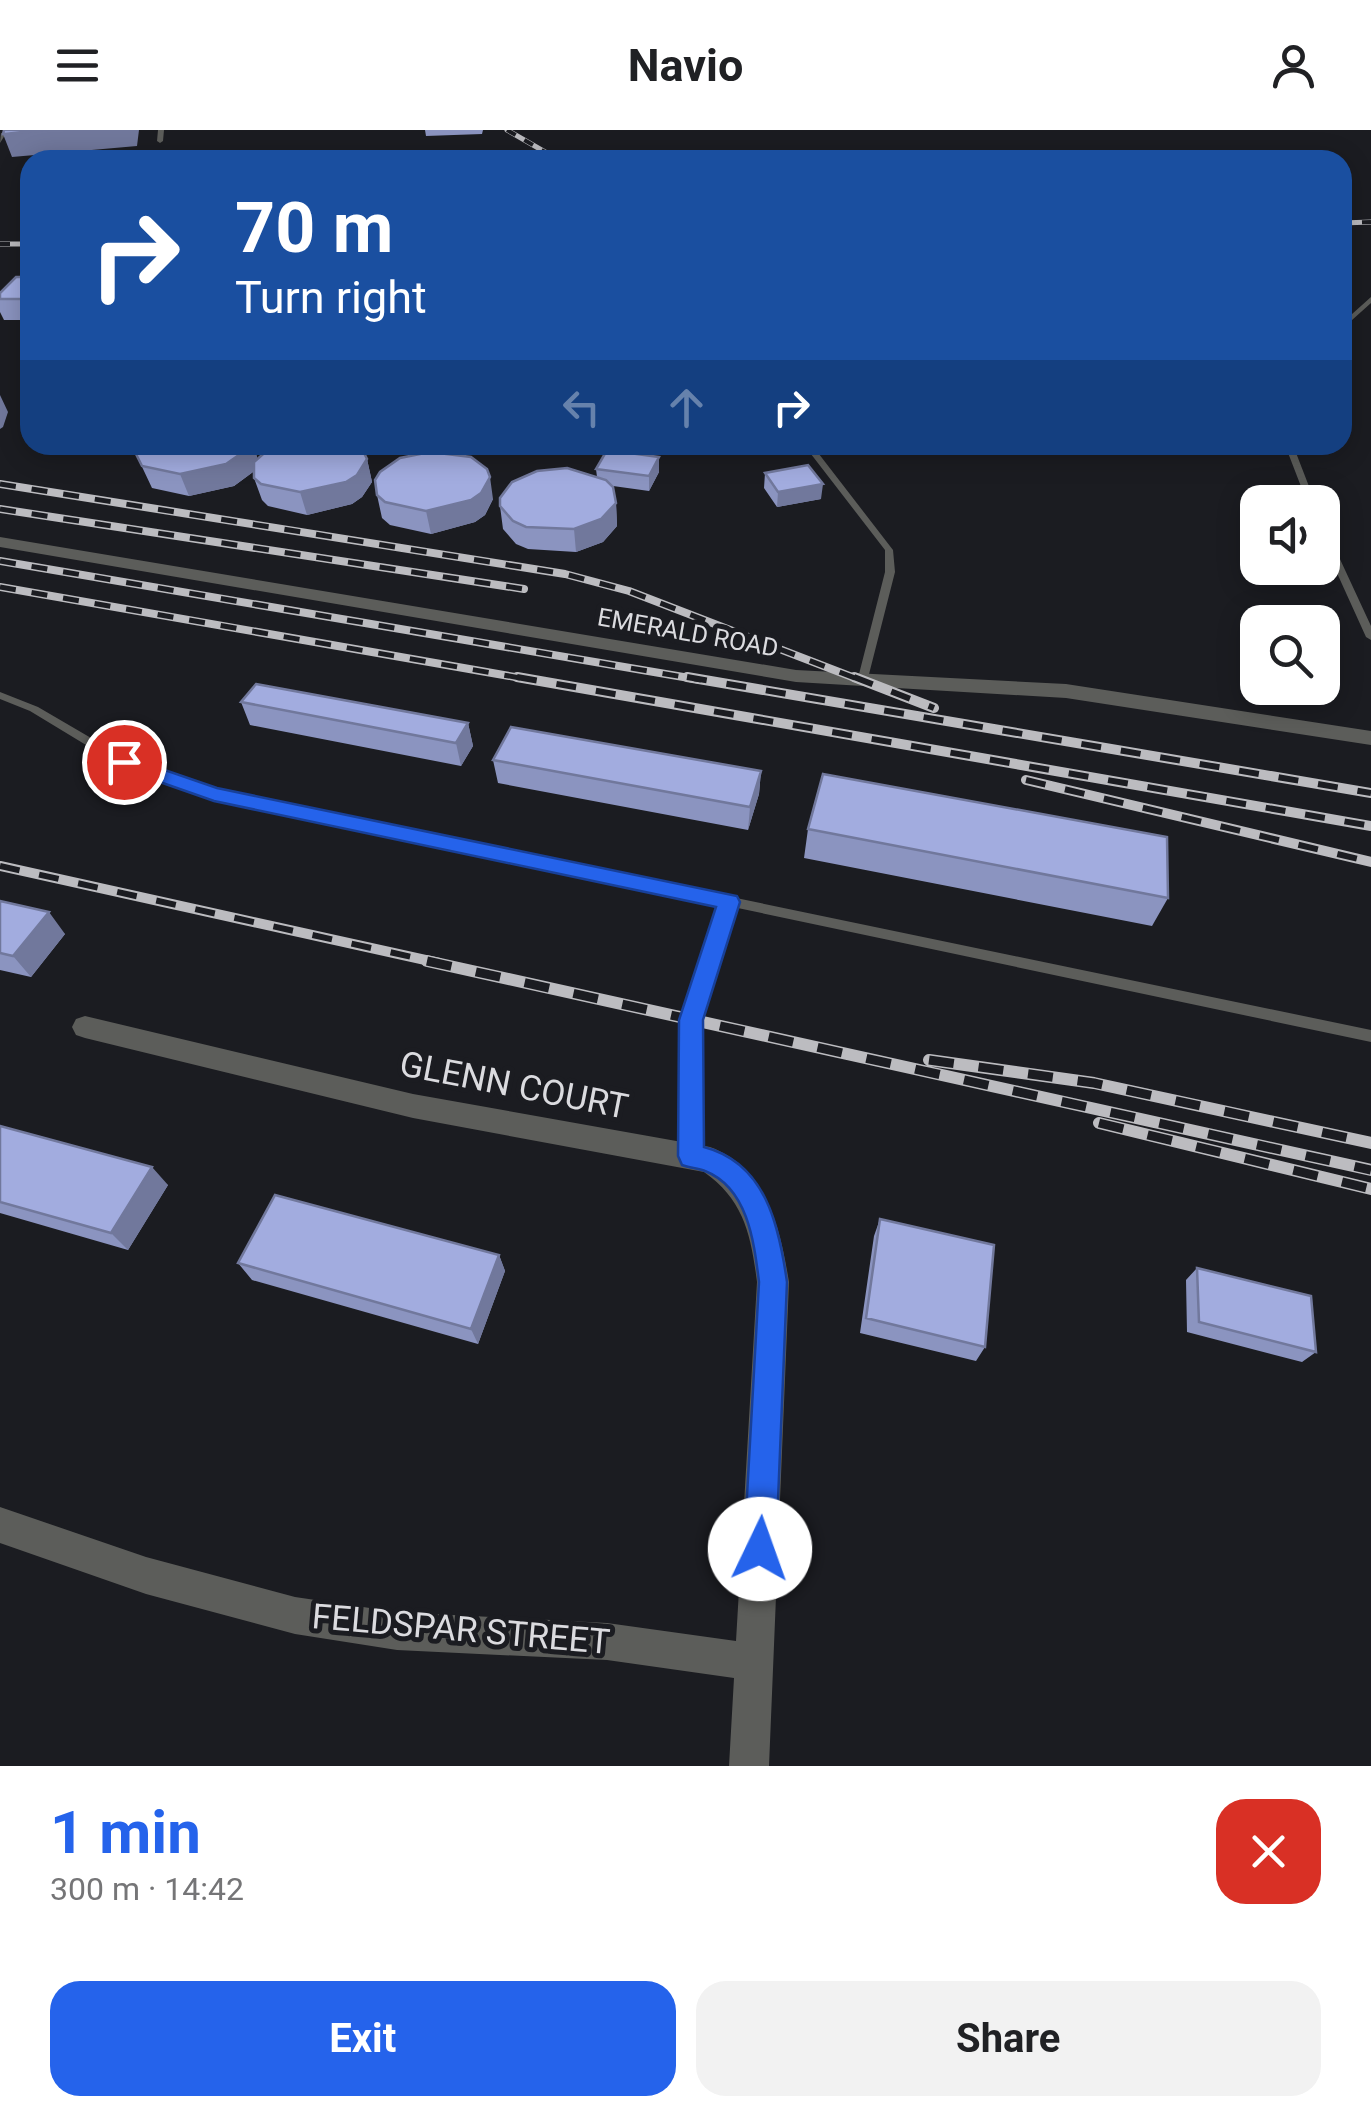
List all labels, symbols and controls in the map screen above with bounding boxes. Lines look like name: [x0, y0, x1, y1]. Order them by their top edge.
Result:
icon: menu: [50, 38, 105, 93]
icon: person: [1266, 38, 1321, 93]
text: Navio: [628, 39, 743, 92]
text: 70 m: [235, 187, 393, 269]
icon: right: [70, 190, 200, 320]
text: Turn right: [235, 271, 427, 324]
icon: left: [554, 380, 609, 435]
icon: ahead: [659, 380, 714, 435]
icon: right: [764, 380, 819, 435]
map controls: [1240, 485, 1340, 705]
button: sound: [1240, 485, 1340, 585]
street label: EMERALD ROAD: [595, 602, 781, 663]
button: search: [1240, 605, 1340, 705]
pin: [82, 720, 167, 805]
icon: arrive: [97, 735, 152, 790]
street label: GLENN COURT: [396, 1043, 632, 1128]
position arrow: [708, 1497, 812, 1601]
street label: FELDSPAR STREET: [310, 1596, 612, 1663]
text: 1 min: [50, 1797, 201, 1868]
button: close: [1216, 1799, 1321, 1904]
text: 300 m · 14:42: [50, 1870, 244, 1908]
button: Exit: [50, 1981, 676, 2096]
button: Share: [696, 1981, 1321, 2096]

